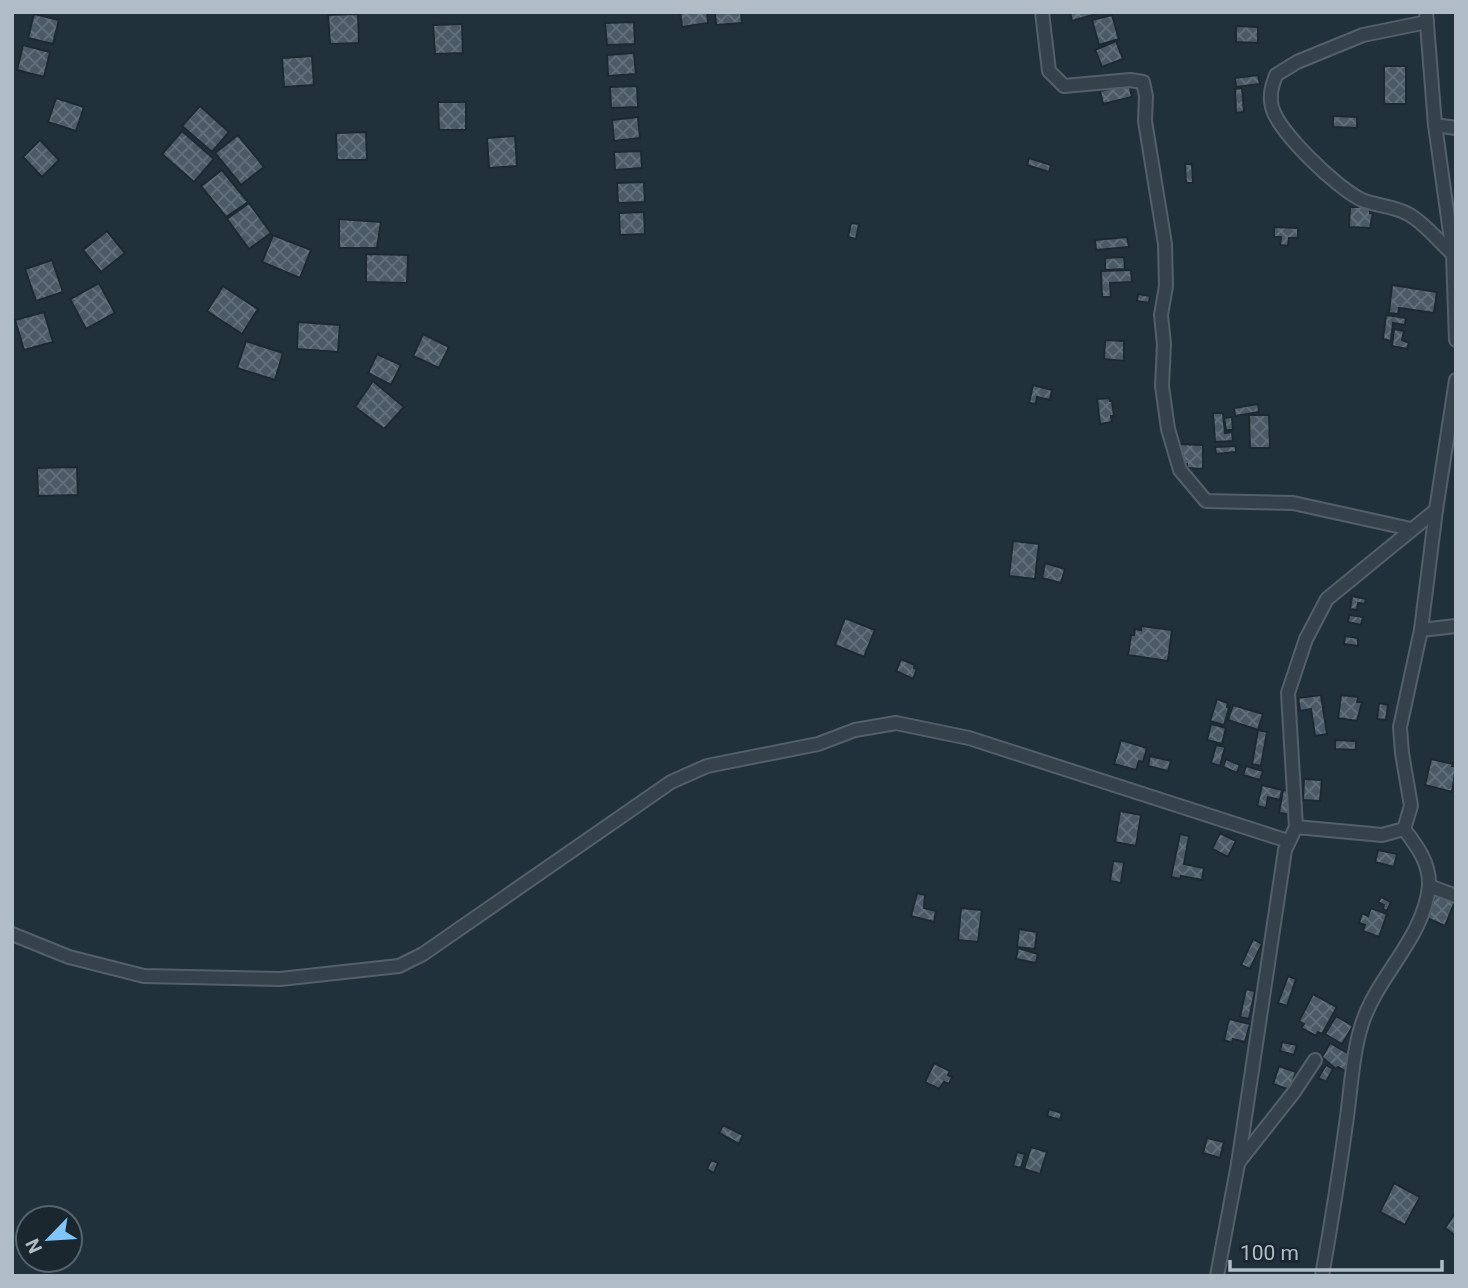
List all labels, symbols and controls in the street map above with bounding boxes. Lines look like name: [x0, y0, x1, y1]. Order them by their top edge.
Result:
north arrow: [14, 1204, 84, 1274]
scale bar: [1230, 1228, 1442, 1272]
text: N: [21, 1235, 47, 1257]
text: 100 m: [1240, 1241, 1299, 1265]

